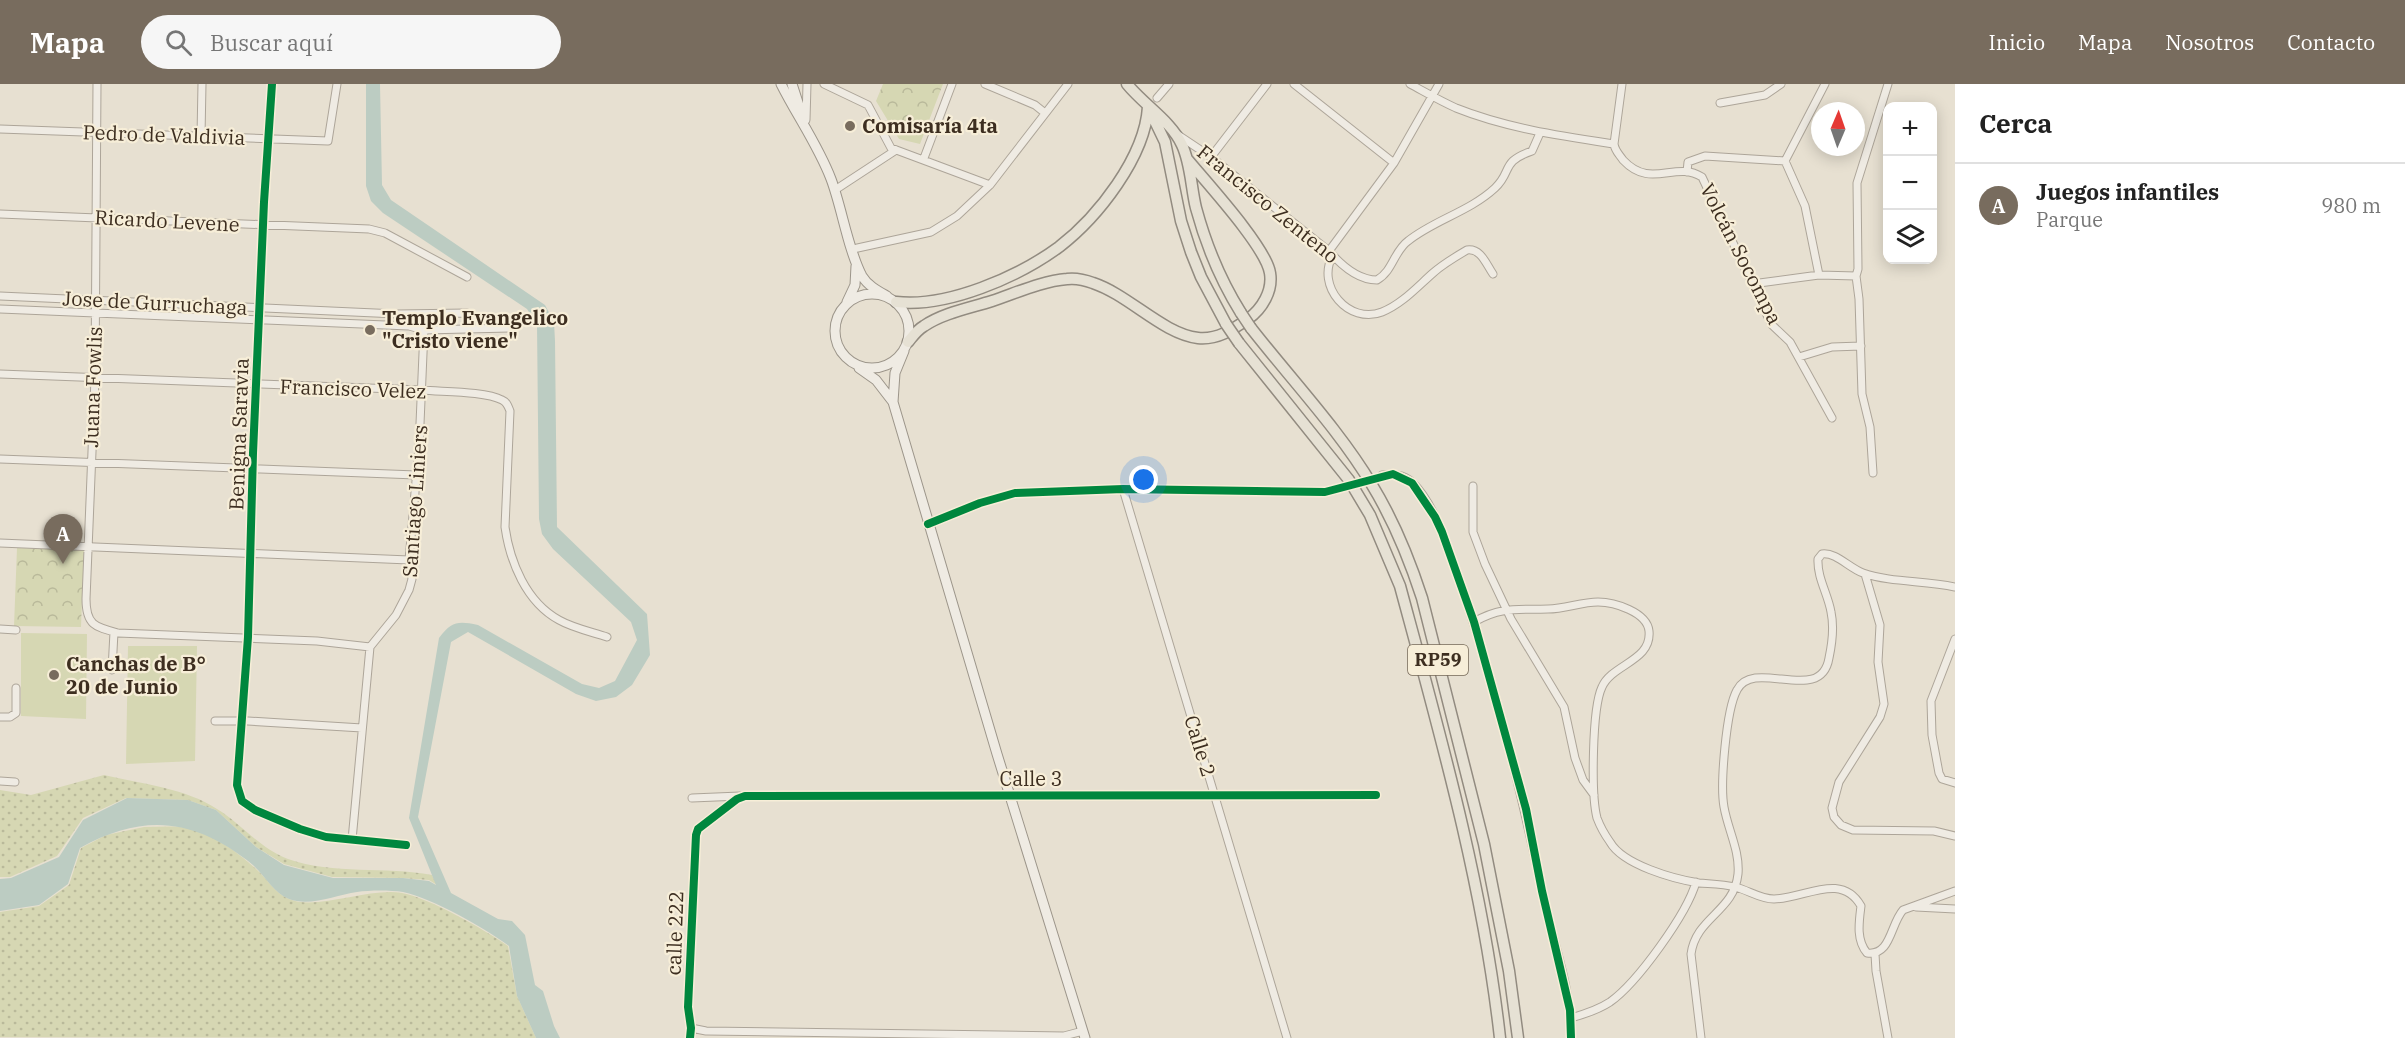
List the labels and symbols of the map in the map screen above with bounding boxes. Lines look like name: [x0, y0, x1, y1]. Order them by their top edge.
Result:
north arrow: [1811, 102, 1865, 156]
place label: Comisaría 4ta: [862, 112, 998, 139]
street label: Pedro de Valdivia: [82, 118, 246, 151]
marker: Comisaría 4ta: [843, 119, 857, 133]
street label: Francisco Zenteno: [1192, 138, 1345, 269]
street label: Volcán Socompa: [1694, 179, 1789, 329]
street label: Ricardo Levene: [94, 203, 240, 238]
street label: Jose de Gurruchaga: [62, 284, 248, 321]
place label: Templo Evangelico "Cristo viene": [382, 304, 568, 354]
marker: Templo Evangelico "Cristo viene": [363, 323, 377, 337]
street label: Juana Fowlis: [77, 326, 108, 448]
street label: Benigna Saravia: [222, 357, 255, 511]
street label: Francisco Velez: [279, 372, 427, 405]
street label: Santiago Liniers: [396, 424, 433, 578]
your location: [1129, 465, 1158, 494]
pin: A: [44, 514, 82, 564]
road number: RP59: [1408, 645, 1468, 675]
place label: Canchas de B° 20 de Junio: [66, 650, 206, 700]
marker: Canchas de B° 20 de Junio: [47, 668, 61, 682]
street label: Calle 2: [1178, 712, 1223, 780]
street label: Calle 3: [999, 765, 1063, 792]
street label: calle 222: [660, 890, 689, 976]

